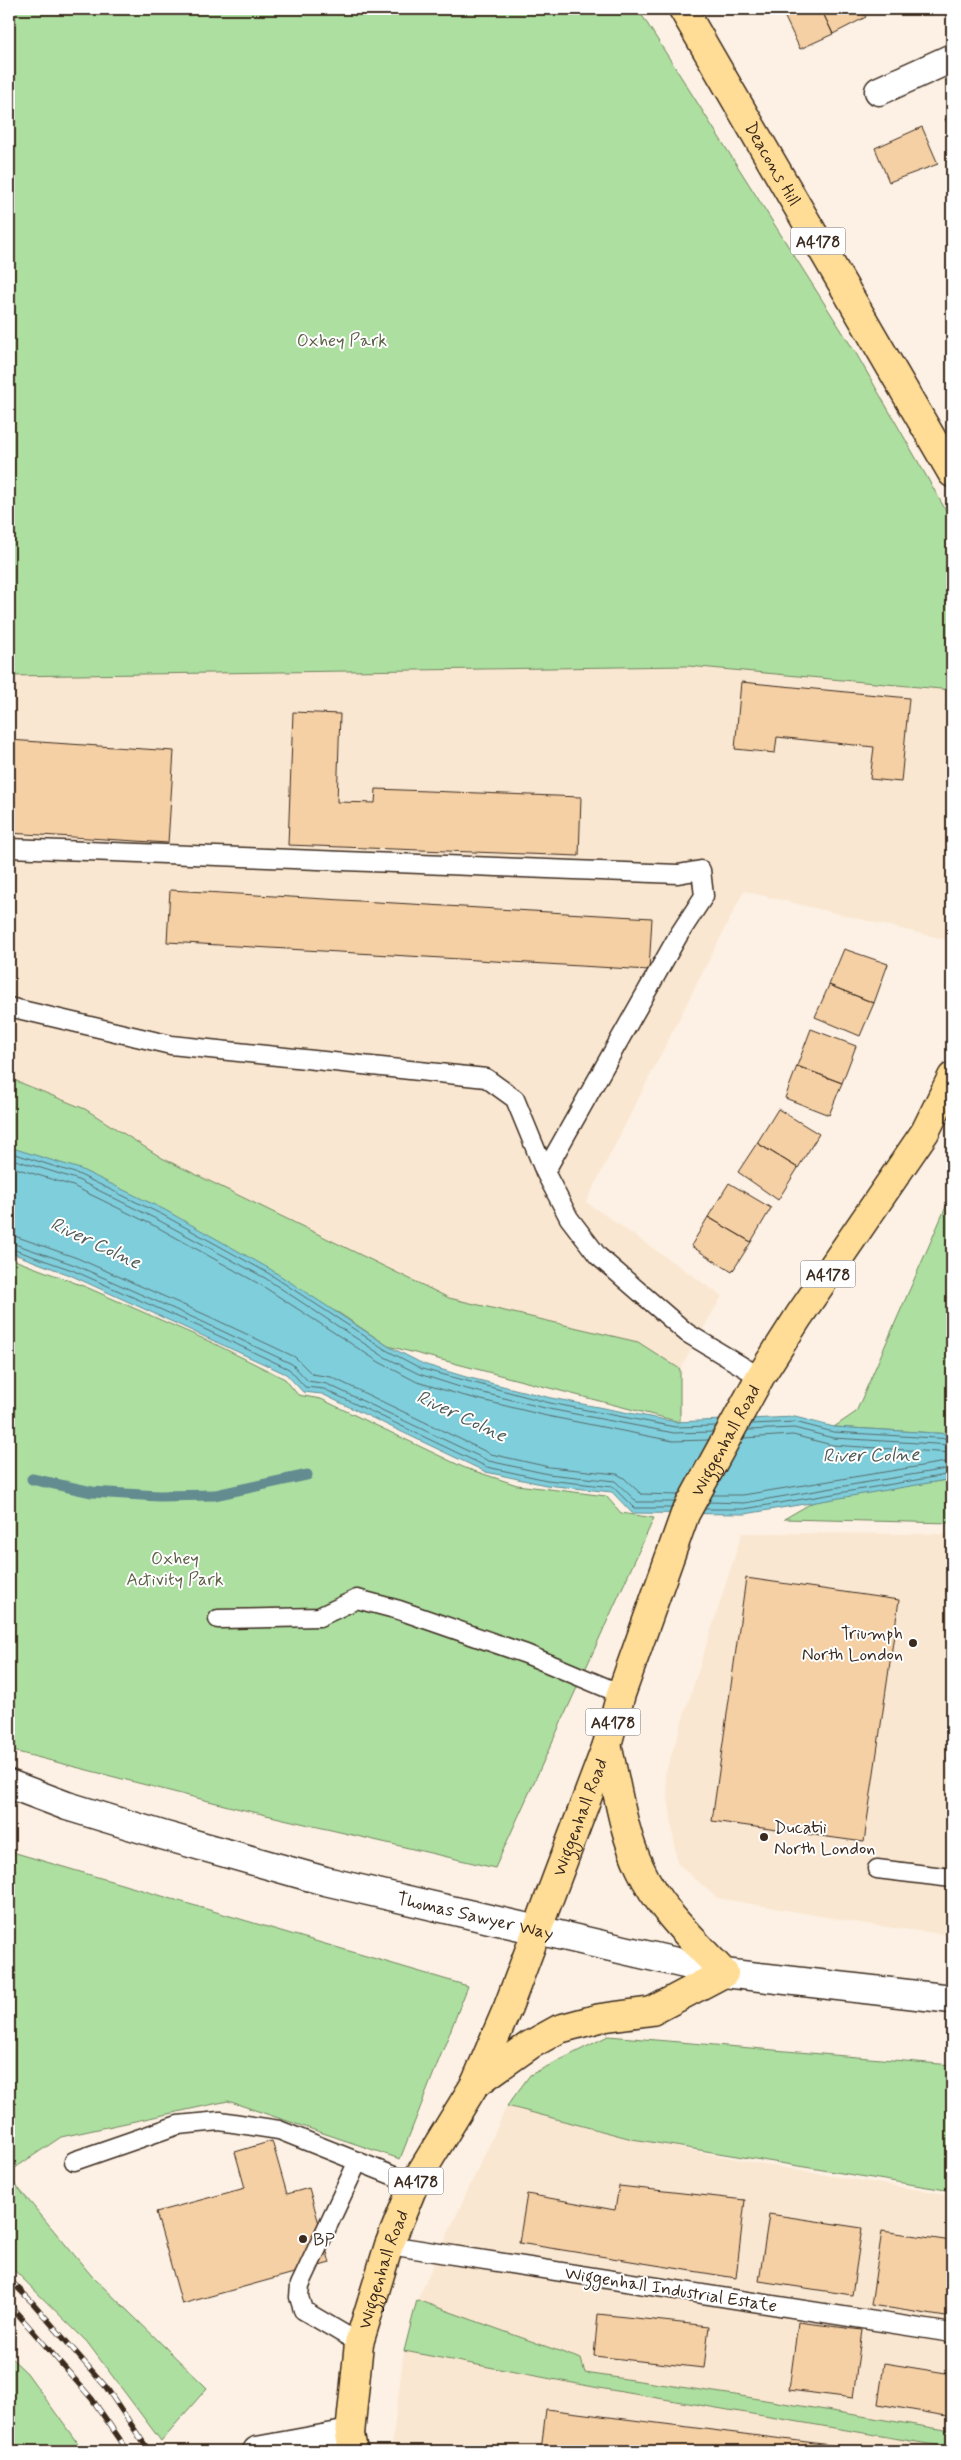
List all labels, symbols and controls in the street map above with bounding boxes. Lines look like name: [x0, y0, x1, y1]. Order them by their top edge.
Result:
street label: Deacons Hill: [738, 118, 806, 211]
road number: A4178: [790, 228, 846, 255]
park label: Oxhey Park: [297, 329, 387, 353]
water label: River Colne: [46, 1212, 145, 1275]
road number: A4178: [800, 1260, 856, 1288]
street label: Wiggenhall Road: [686, 1381, 767, 1501]
water label: River Colne: [412, 1385, 511, 1448]
water label: River Colne: [822, 1442, 920, 1469]
park label: Oxhey Activity Park: [126, 1547, 224, 1592]
place label: Triumph North London: [802, 1622, 903, 1667]
marker: Triumph North London: [907, 1637, 919, 1649]
road number: A4178: [586, 1708, 640, 1735]
street label: Wiggenhall Road: [547, 1755, 614, 1880]
place label: Ducatii North London: [774, 1816, 875, 1861]
marker: Ducatii North London: [758, 1831, 770, 1843]
street label: Thomas Sawyer Way: [395, 1887, 556, 1946]
road number: A4178: [388, 2168, 444, 2194]
street label: Wiggenhall Road: [353, 2207, 415, 2332]
place label: BP: [313, 2228, 335, 2252]
marker: BP: [297, 2233, 309, 2245]
street label: Wiggenhall Industrial Estate: [563, 2261, 779, 2321]

